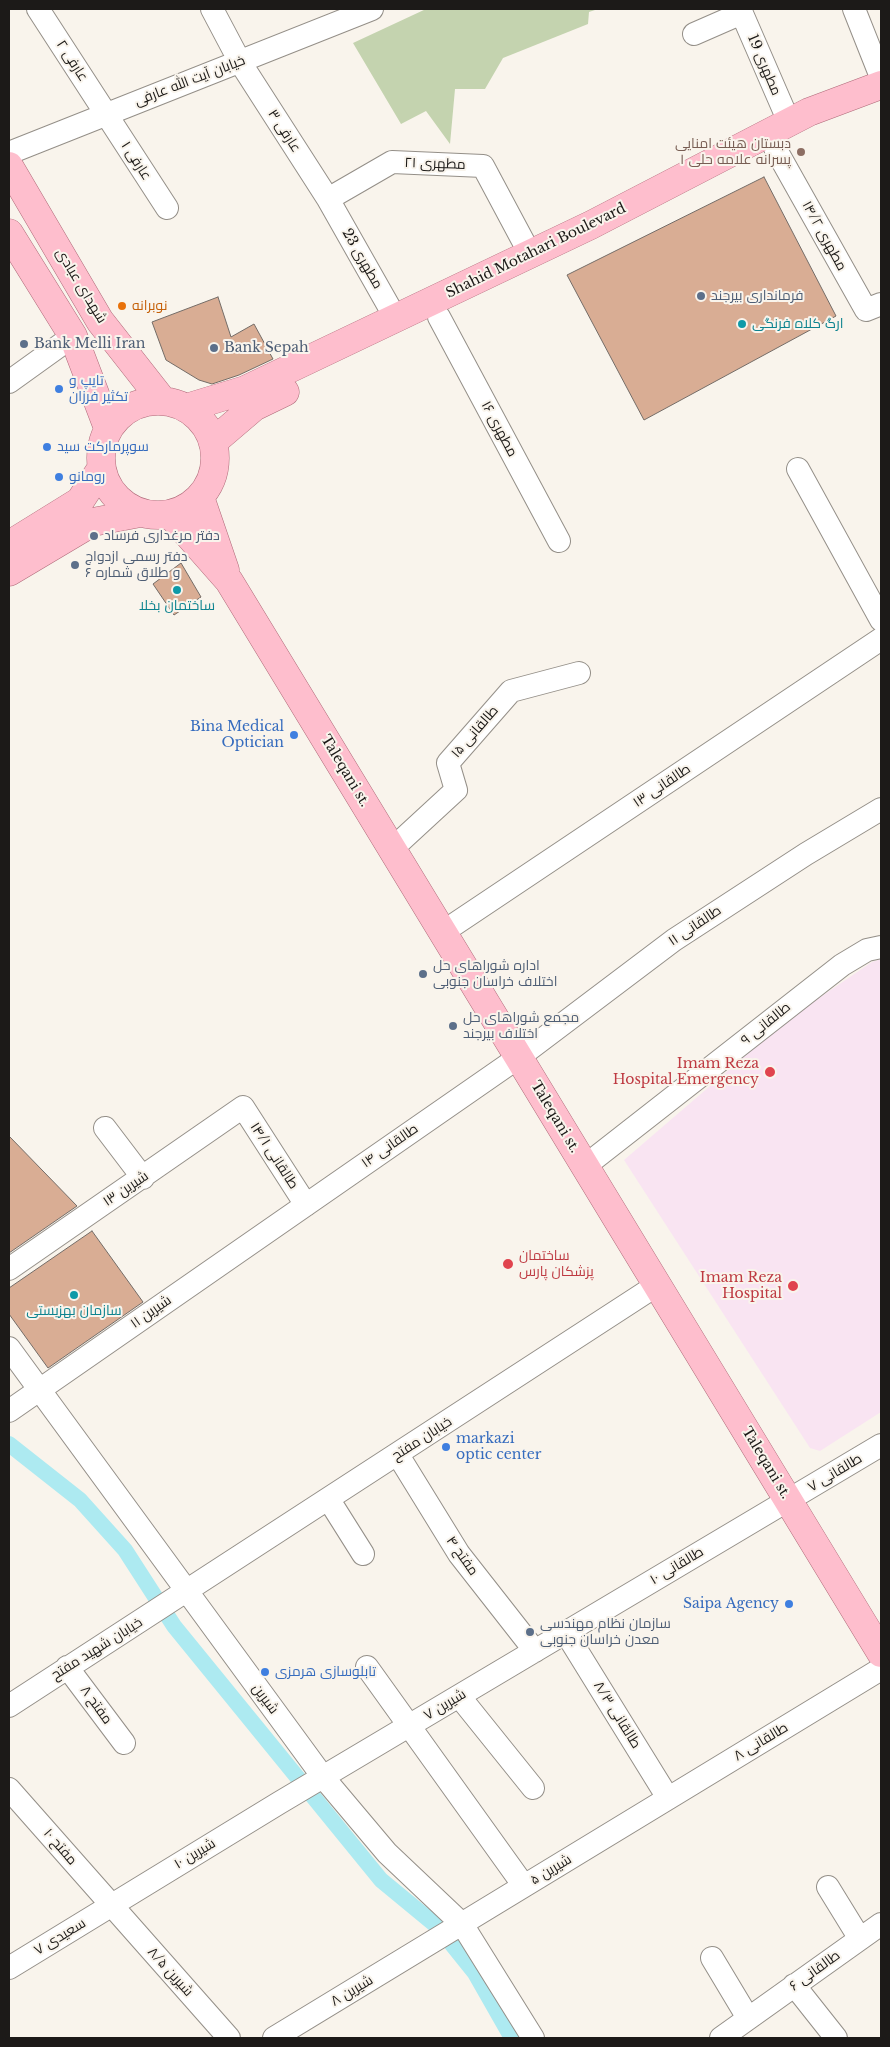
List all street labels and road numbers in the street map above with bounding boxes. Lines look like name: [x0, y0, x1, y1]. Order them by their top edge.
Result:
street label: مطهری 19: [744, 32, 784, 98]
street label: عارفی ۲: [53, 37, 91, 85]
street label: خیابان آیت الله عارفی: [132, 52, 248, 110]
street label: عارفی ۳: [264, 106, 304, 156]
street label: عارفی ۱: [117, 139, 155, 183]
street label: مطهری ۲۱: [404, 155, 466, 173]
street label: مطهری ۱۴/۲: [798, 198, 850, 274]
street label: Shahid Motahari Boulevard: [443, 200, 629, 302]
street label: مطهری 23: [338, 226, 386, 292]
street label: شهدای عبادی: [52, 245, 110, 327]
street label: مطهری ۱۶: [477, 398, 521, 460]
street label: طالقانی ۱۵: [448, 703, 502, 761]
street label: Taleqani st.: [317, 732, 373, 810]
street label: طالقانی ۱۳: [630, 761, 694, 811]
street label: طالقانی ۱۱: [665, 902, 725, 950]
street label: طالقانی ۹: [738, 999, 794, 1049]
street label: Taleqani st.: [527, 1078, 583, 1156]
street label: طالقانی ۱۴/۱: [246, 1120, 302, 1192]
street label: طالقانی ۱۴: [358, 1120, 422, 1172]
street label: شیرین ۱۳: [100, 1168, 152, 1210]
street label: شیرین ۱۱: [127, 1292, 175, 1332]
street label: خیابان مفتح: [389, 1413, 455, 1465]
street label: Taleqani st.: [738, 1424, 794, 1502]
street label: طالقانی ۷: [805, 1450, 865, 1496]
street label: مفتح ۴: [442, 1533, 482, 1579]
street label: طالقانی ۱۰: [647, 1543, 707, 1589]
street label: خیابان شهید مفتح: [48, 1614, 146, 1684]
street label: طالقانی ۸/۳: [590, 1678, 644, 1752]
street label: شیرین: [248, 1681, 282, 1717]
street label: مفتح ۸: [76, 1682, 116, 1728]
street label: شیرین ۷: [421, 1686, 469, 1724]
street label: طالقانی ۸: [731, 1719, 791, 1765]
street label: مفتح ۱۰: [40, 1825, 80, 1869]
street label: شیرین ۱۰: [171, 1835, 219, 1873]
street label: شیرین ۵: [527, 1851, 575, 1889]
street label: سعیدی ۷: [31, 1915, 89, 1959]
street label: شیرین ۸/۵: [144, 1944, 196, 2000]
street label: طالقانی ۶: [786, 1947, 844, 1995]
street label: شیرین ۸: [328, 1972, 376, 2010]

